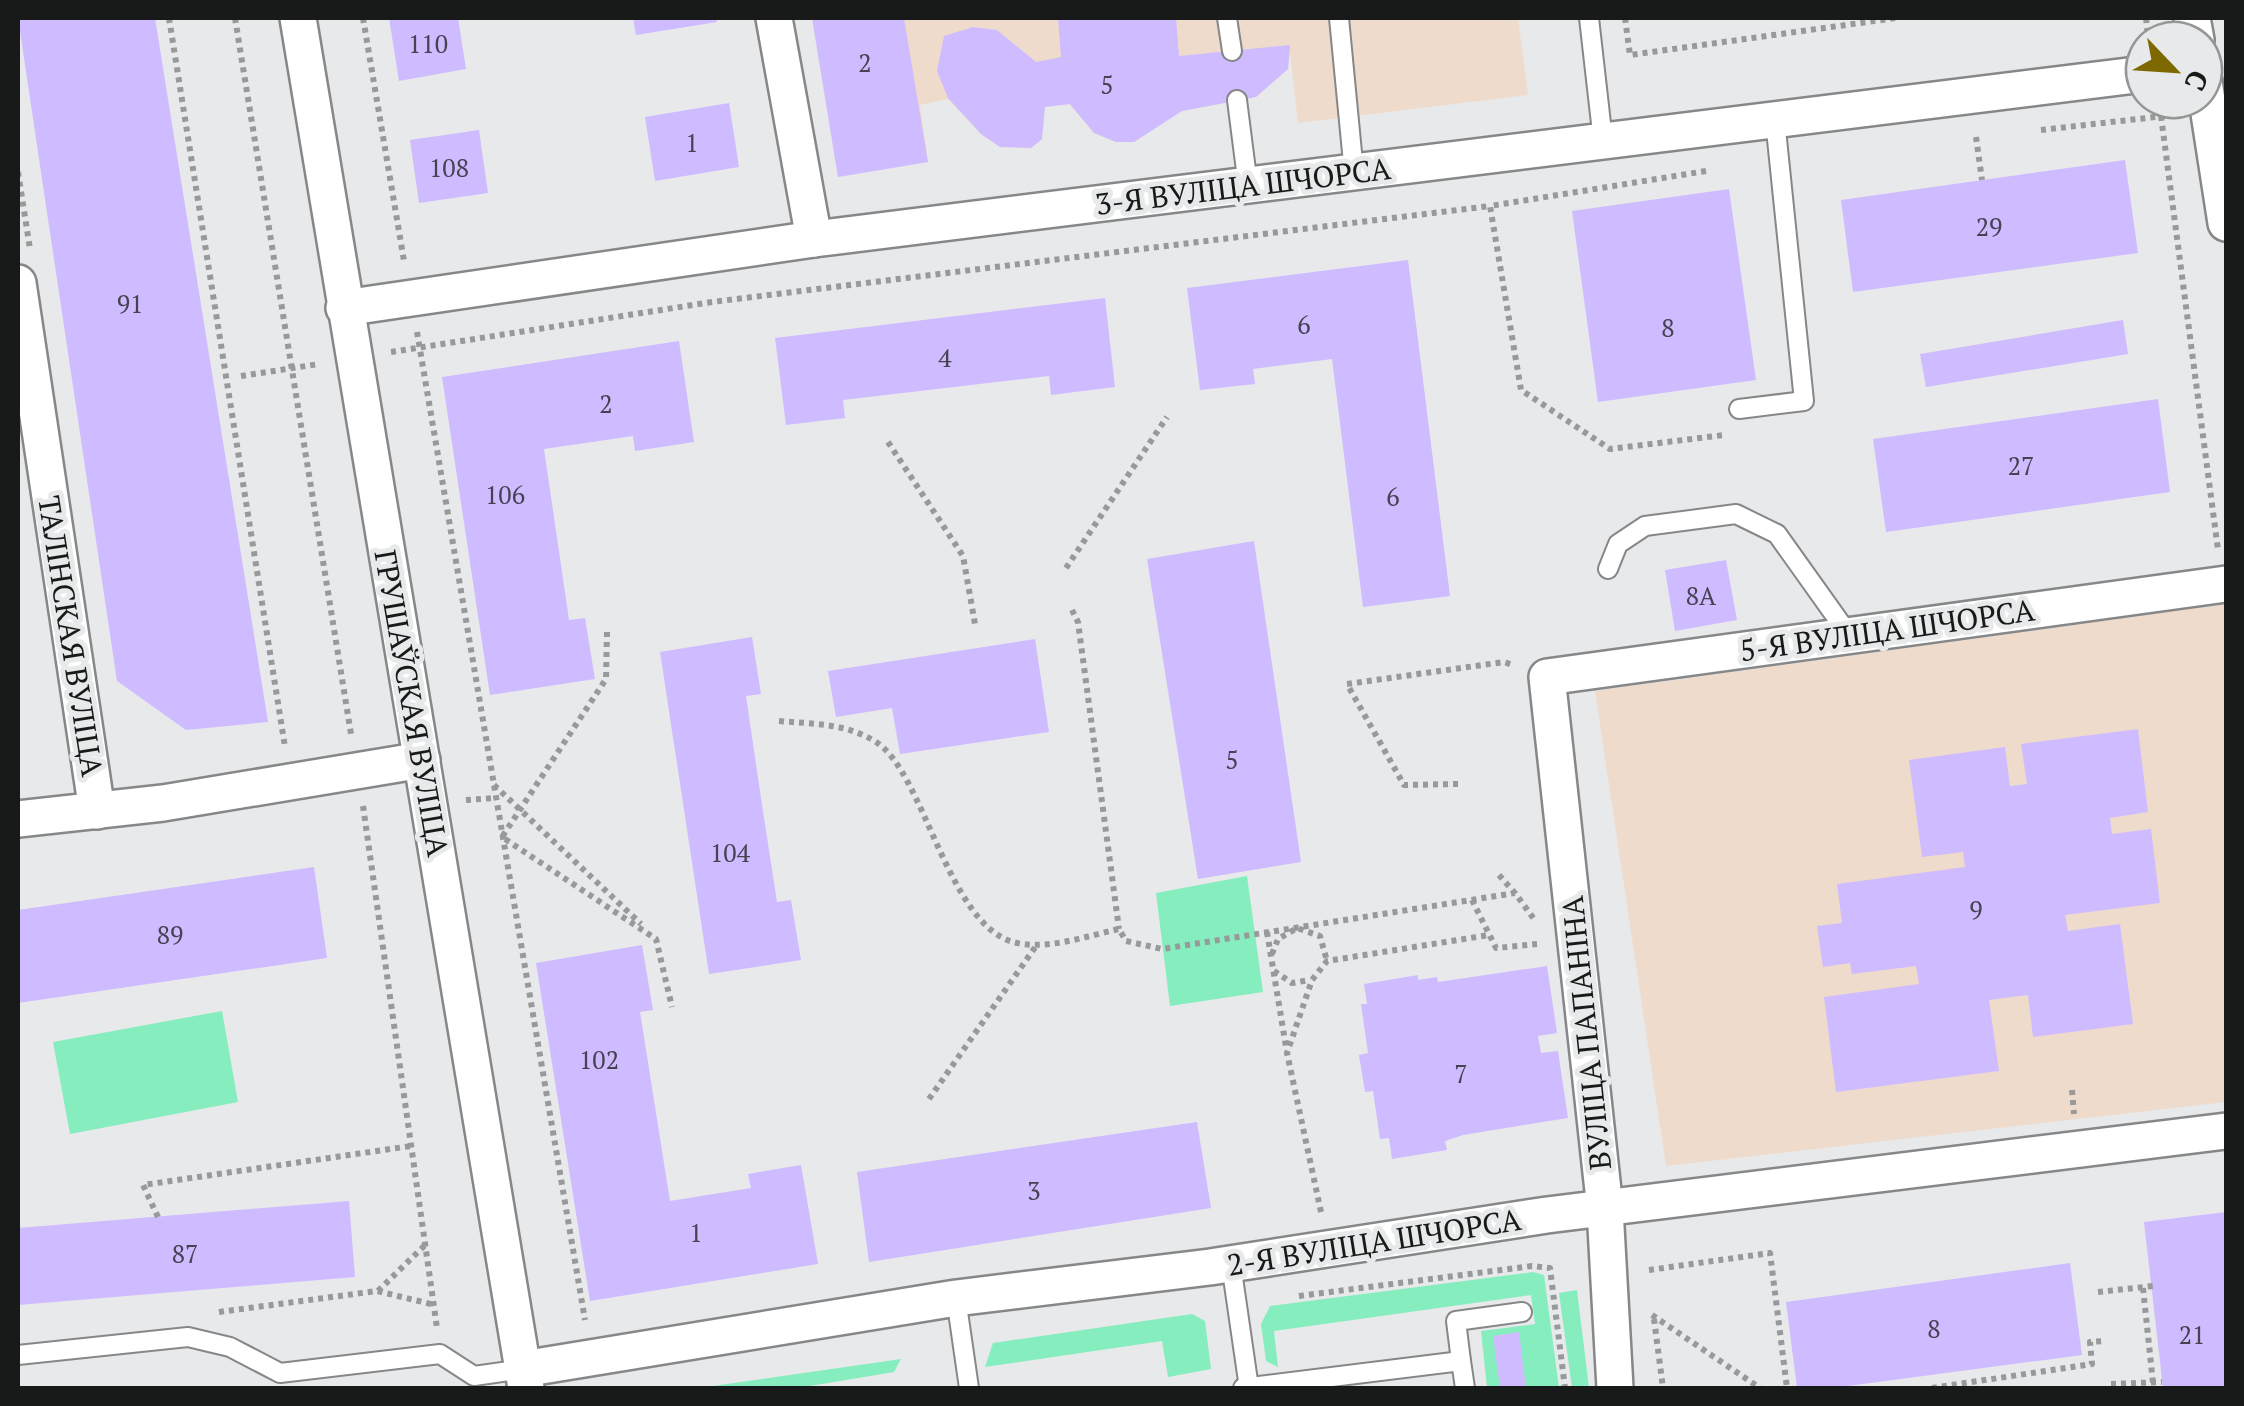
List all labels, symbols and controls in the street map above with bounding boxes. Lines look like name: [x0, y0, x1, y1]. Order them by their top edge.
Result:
north arrow: [2124, 20, 2224, 120]
house number: 110: [408, 27, 448, 60]
house number: 2: [858, 46, 872, 79]
text: С: [2176, 65, 2218, 97]
house number: 5: [1100, 68, 1114, 101]
house number: 1: [685, 126, 699, 159]
street label: 3-Я ВУЛІЦА ШЧОРСА: [1093, 148, 1393, 224]
house number: 108: [429, 151, 469, 184]
house number: 29: [1976, 210, 2002, 243]
house number: 91: [117, 287, 143, 320]
house number: 6: [1297, 308, 1311, 341]
house number: 8: [1661, 311, 1675, 344]
house number: 4: [938, 341, 952, 374]
house number: 2: [599, 387, 613, 420]
house number: 27: [2008, 449, 2034, 482]
house number: 106: [485, 478, 525, 511]
house number: 6: [1386, 480, 1400, 513]
street label: ТАЛІНСКАЯ ВУЛІЦА: [29, 493, 113, 780]
street label: ГРУШАЎСКАЯ ВУЛІЦА: [365, 547, 459, 860]
house number: 8А: [1686, 579, 1717, 612]
street label: 5-Я ВУЛІЦА ШЧОРСА: [1737, 589, 2037, 670]
house number: 5: [1225, 743, 1239, 776]
house number: 104: [710, 836, 751, 869]
house number: 9: [1969, 893, 1983, 926]
street label: ВУЛІЦА ПАПАНІНА: [1552, 894, 1620, 1172]
house number: 89: [157, 918, 183, 951]
house number: 102: [579, 1043, 619, 1076]
house number: 7: [1454, 1057, 1468, 1090]
house number: 3: [1027, 1174, 1041, 1207]
street label: 2-Я ВУЛІЦА ШЧОРСА: [1224, 1199, 1524, 1285]
house number: 1: [689, 1216, 703, 1249]
house number: 87: [172, 1237, 198, 1270]
house number: 8: [1927, 1312, 1941, 1345]
house number: 21: [2179, 1318, 2205, 1351]

